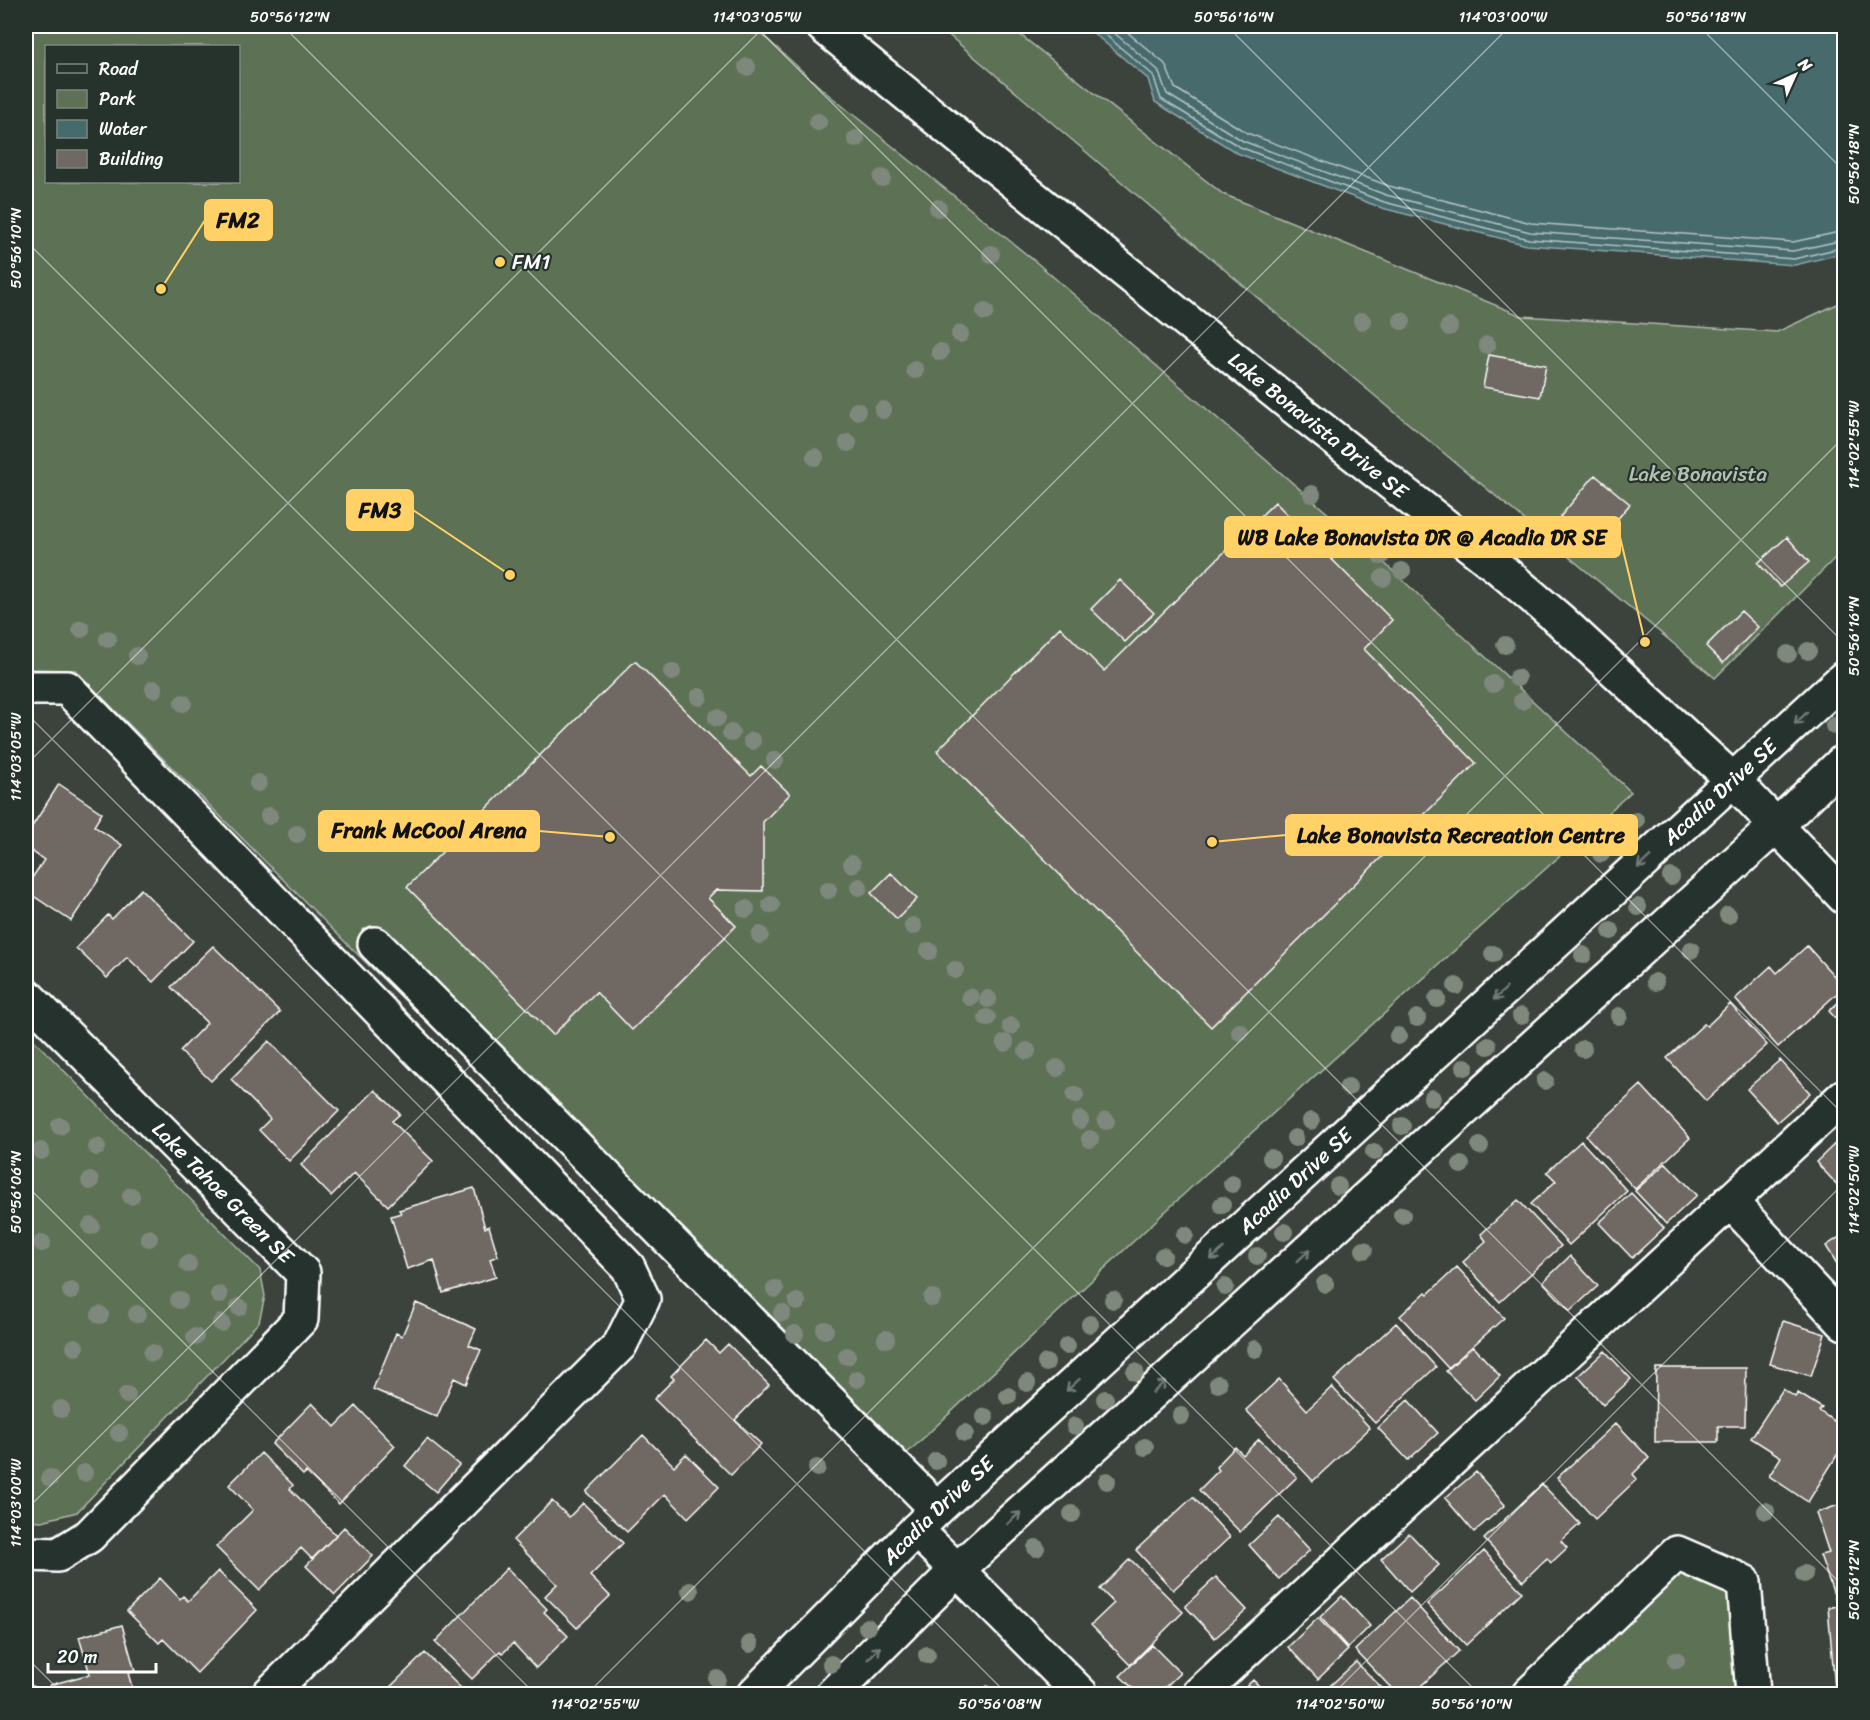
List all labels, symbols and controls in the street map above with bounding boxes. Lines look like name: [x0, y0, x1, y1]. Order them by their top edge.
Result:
text: 50°56'12"N: [250, 4, 331, 30]
text: 114°03'05"W: [713, 4, 802, 30]
text: 50°56'16"N: [1194, 4, 1275, 30]
text: 114°03'00"W: [1459, 4, 1548, 30]
text: 50°56'18"N: [1666, 4, 1747, 30]
legend: [45, 45, 240, 183]
north arrow: [1765, 45, 1825, 105]
text: N: [1790, 50, 1820, 80]
text: Road: [99, 53, 139, 85]
text: Park: [99, 83, 136, 115]
text: Water: [99, 113, 148, 145]
text: 50°56'18"N: [1841, 123, 1867, 204]
text: Building: [99, 143, 163, 175]
callout: FM2: [205, 200, 272, 240]
text: FM2: [215, 201, 260, 240]
text: 50°56'10"N: [3, 207, 29, 288]
place label: FM1: [512, 243, 550, 281]
marker: FM1: [493, 255, 507, 269]
street label: Lake Bonavista Drive SE: [1219, 342, 1418, 510]
text: 114°02'55"W: [1841, 400, 1867, 489]
park label: Lake Bonavista: [1629, 455, 1768, 493]
callout: FM3: [347, 490, 413, 530]
text: FM3: [358, 491, 401, 530]
callout: WB Lake Bonavista DR @ Acadia DR SE: [1225, 517, 1620, 557]
text: WB Lake Bonavista DR @ Acadia DR SE: [1237, 518, 1608, 557]
text: 50°56'16"N: [1841, 595, 1867, 676]
one-way arrow: [1794, 710, 1809, 725]
text: 114°03'05"W: [3, 712, 29, 801]
street label: Acadia Drive SE: [1653, 728, 1787, 856]
callout: Frank McCool Arena: [319, 811, 539, 851]
text: Frank McCool Arena: [330, 811, 527, 850]
callout: Lake Bonavista Recreation Centre: [1286, 815, 1637, 855]
text: Lake Bonavista Recreation Centre: [1297, 816, 1626, 855]
one-way arrow: [1637, 855, 1652, 869]
one-way arrow: [1493, 987, 1508, 1001]
street label: Lake Tahoe Green SE: [143, 1112, 304, 1274]
street label: Acadia Drive SE: [1228, 1117, 1363, 1245]
text: 114°02'50"W: [1841, 1145, 1867, 1234]
text: 50°56'06"N: [3, 1150, 29, 1233]
one-way arrow: [1210, 1247, 1225, 1261]
one-way arrow: [1295, 1249, 1310, 1263]
one-way arrow: [1066, 1378, 1081, 1392]
one-way arrow: [1151, 1380, 1166, 1394]
street label: Acadia Drive SE: [871, 1445, 1004, 1575]
text: 114°03'00"W: [3, 1458, 29, 1547]
one-way arrow: [1007, 1511, 1022, 1525]
text: 50°56'12"N: [1841, 1539, 1867, 1620]
scale bar: [48, 1636, 156, 1674]
text: 20 m: [57, 1641, 97, 1673]
one-way arrow: [867, 1646, 881, 1661]
text: 114°02'55"W: [551, 1691, 640, 1717]
text: 50°56'08"N: [958, 1691, 1042, 1717]
text: 114°02'50"W: [1296, 1691, 1385, 1717]
text: 50°56'10"N: [1432, 1691, 1513, 1717]

